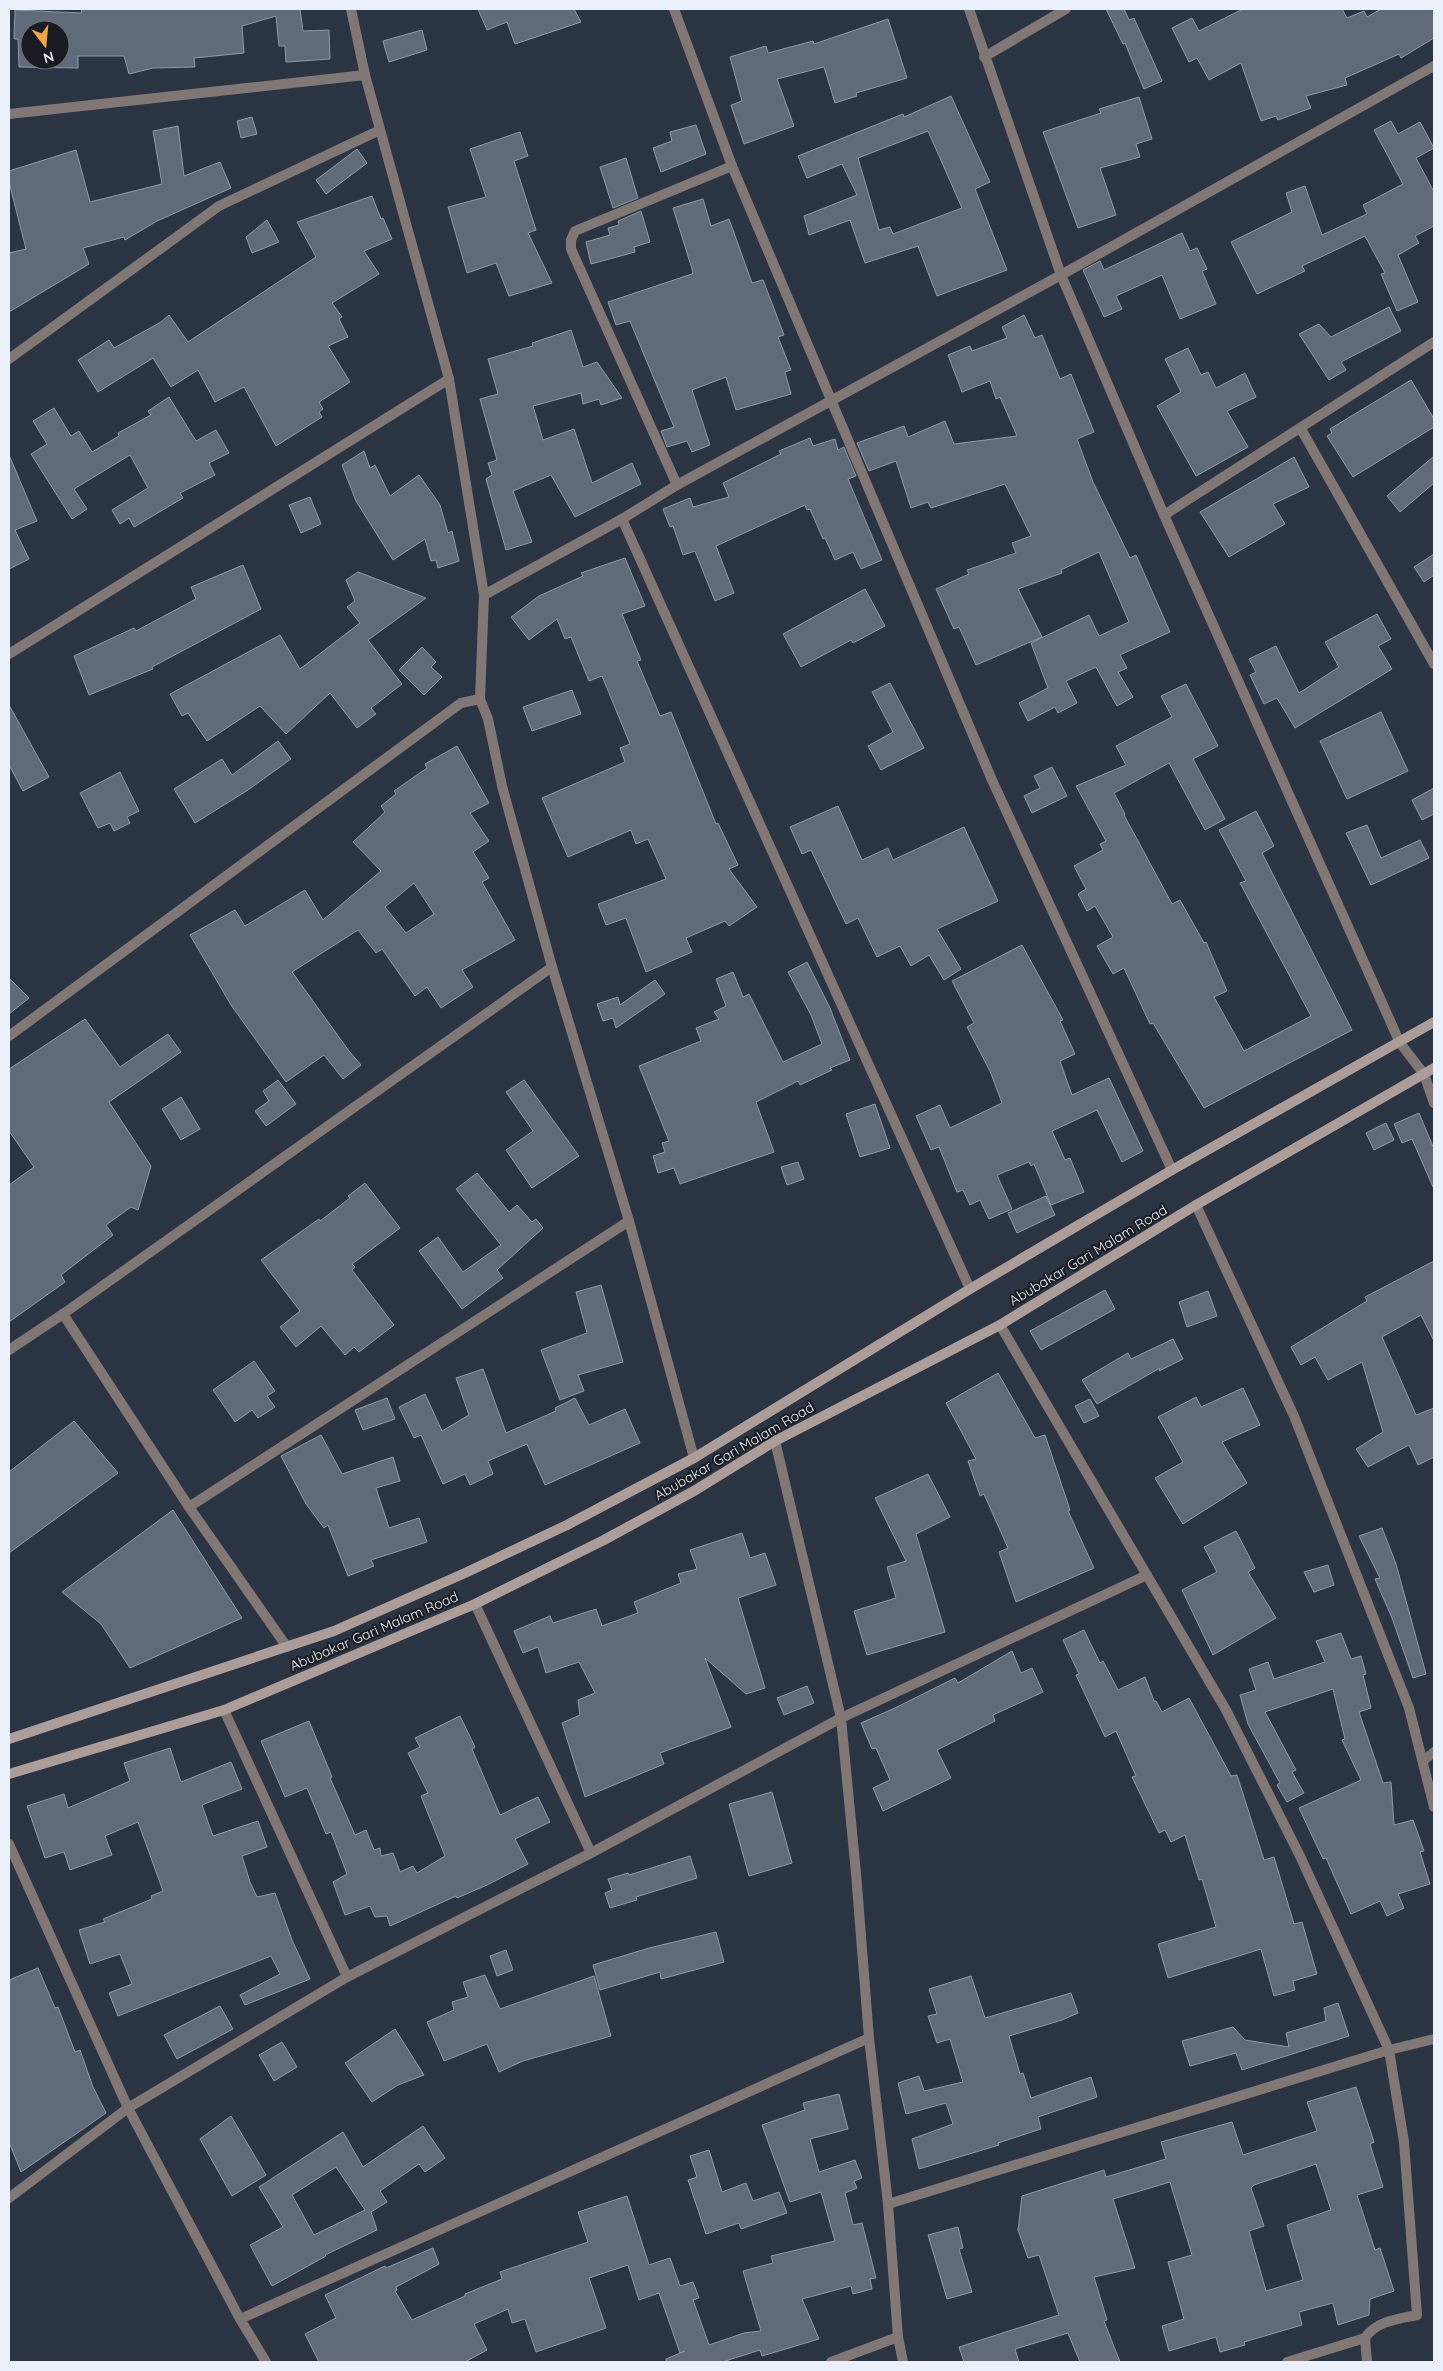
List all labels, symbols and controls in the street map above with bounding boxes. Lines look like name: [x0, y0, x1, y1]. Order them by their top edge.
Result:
north arrow: [20, 20, 70, 70]
text: N: [41, 47, 56, 68]
street label: Abubakar Gari Malam Road: [1006, 1201, 1170, 1309]
street label: Abubakar Gari Malam Road: [651, 1398, 817, 1504]
street label: Abubakar Gari Malam Road: [287, 1587, 461, 1675]

